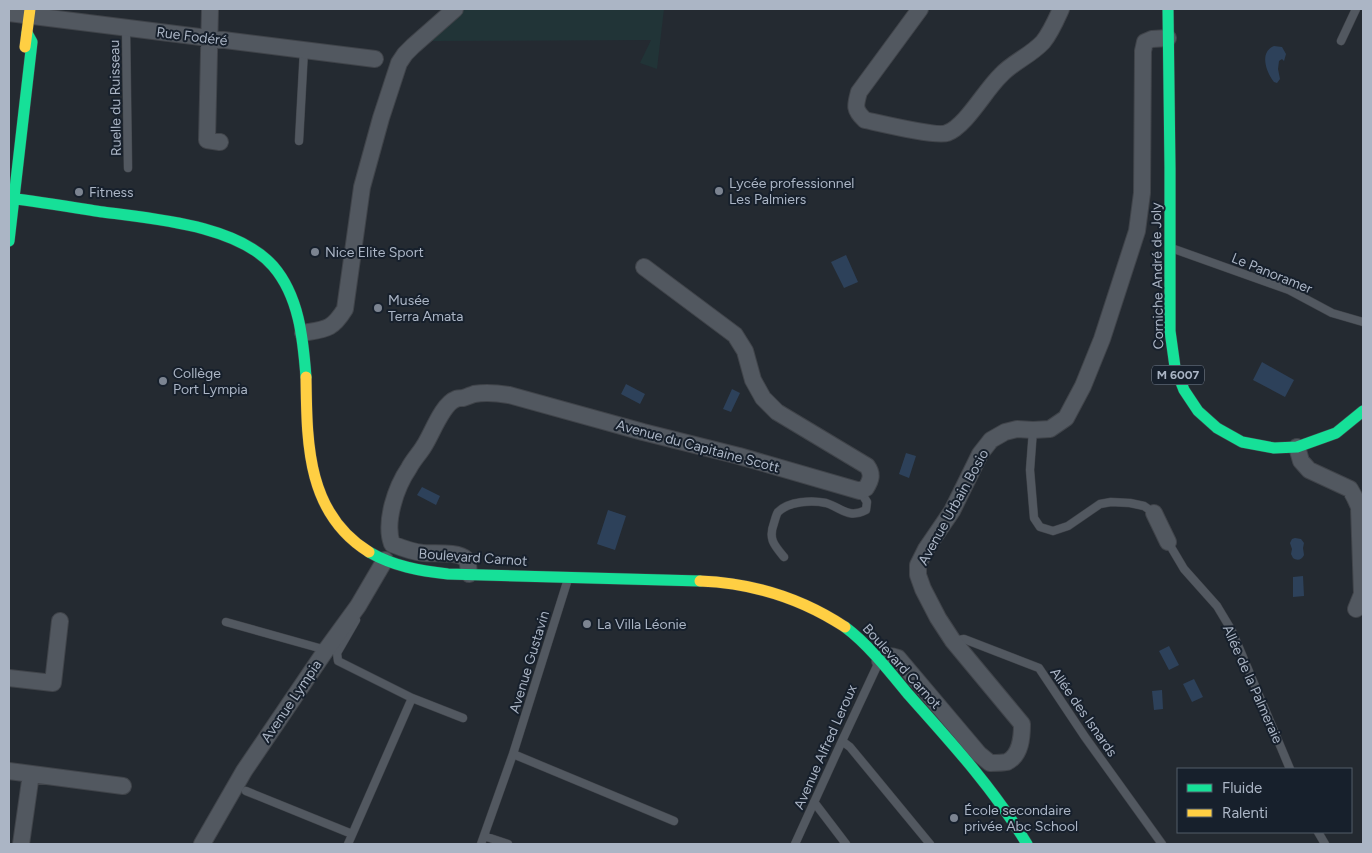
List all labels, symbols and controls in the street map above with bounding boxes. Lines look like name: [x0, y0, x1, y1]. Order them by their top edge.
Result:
street label: Rue Fodéré: [155, 24, 229, 49]
street label: Ruelle du Ruisseau: [106, 40, 125, 156]
place label: Lycée professionnel Les Palmiers: [729, 175, 854, 208]
place label: Fitness: [89, 184, 134, 201]
marker: Lycée professionnel Les Palmiers: [713, 185, 725, 197]
marker: Fitness: [73, 186, 85, 198]
street label: Corniche André de Joly: [1148, 202, 1167, 350]
place label: Nice Elite Sport: [325, 244, 424, 261]
marker: Nice Elite Sport: [309, 246, 321, 258]
street label: Le Panoramer: [1229, 250, 1315, 297]
place label: Musée Terra Amata: [388, 292, 464, 325]
marker: Musée Terra Amata: [372, 302, 384, 314]
place label: Collège Port Lympia: [173, 365, 248, 398]
road number: M 6007: [1152, 366, 1204, 384]
marker: Collège Port Lympia: [157, 375, 169, 387]
street label: Avenue du Capitaine Scott: [614, 416, 781, 476]
street label: Avenue Urbain Bosio: [915, 446, 992, 568]
street label: Boulevard Carnot: [418, 545, 528, 570]
street label: Avenue Gustavin: [506, 609, 553, 716]
place label: La Villa Léonie: [597, 616, 687, 633]
marker: La Villa Léonie: [581, 618, 593, 630]
street label: Boulevard Carnot: [859, 620, 944, 712]
street label: Allée de la Palmeraie: [1219, 622, 1286, 746]
street label: Avenue Lympia: [258, 657, 325, 746]
street label: Allée des Isnards: [1047, 664, 1121, 760]
street label: Avenue Alfred Leroux: [790, 682, 861, 812]
legend: [1177, 768, 1352, 833]
text: Fluide: [1222, 779, 1262, 797]
place label: École secondaire privée Abc School: [964, 802, 1078, 835]
text: Ralenti: [1222, 804, 1268, 822]
marker: École secondaire privée Abc School: [948, 812, 960, 824]

